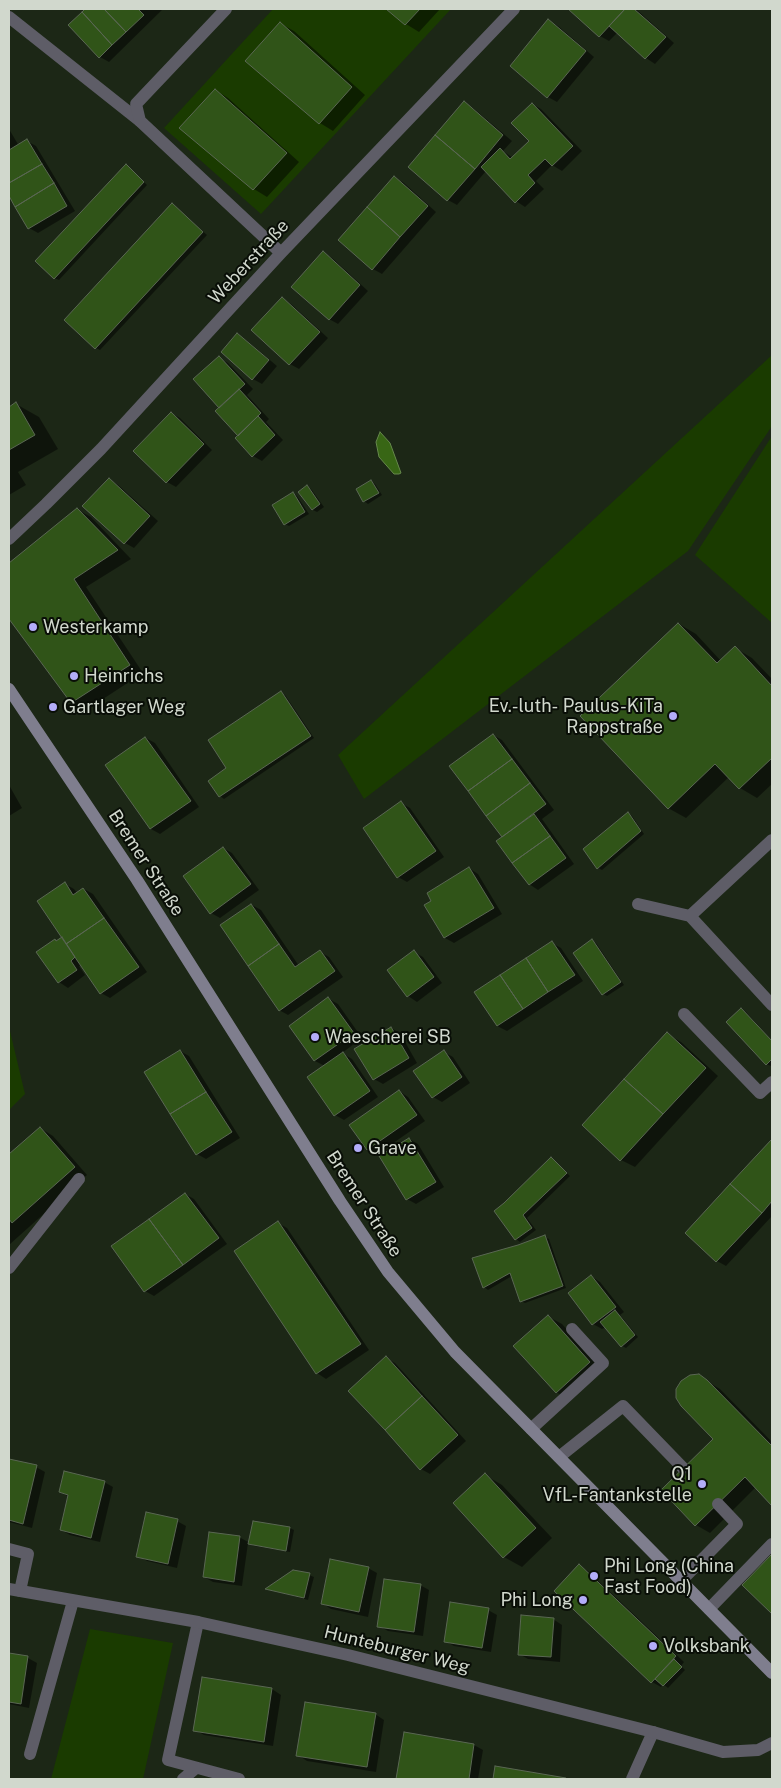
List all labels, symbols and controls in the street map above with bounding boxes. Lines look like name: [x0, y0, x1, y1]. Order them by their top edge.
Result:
street label: Weberstraße: [204, 215, 294, 309]
place label: Westerkamp: [43, 616, 148, 638]
marker: Westerkamp: [27, 621, 39, 633]
place label: Heinrichs: [84, 665, 163, 687]
marker: Heinrichs: [68, 670, 80, 682]
place label: Ev.-luth- Paulus-KiTa Rappstraße: [489, 695, 663, 738]
place label: Gartlager Weg: [63, 696, 185, 718]
marker: Gartlager Weg: [47, 701, 59, 713]
marker: Ev.-luth- Paulus-KiTa Rappstraße: [667, 710, 679, 722]
street label: Bremer Straße: [104, 806, 188, 920]
place label: Waescherei SB: [325, 1026, 451, 1048]
marker: Waescherei SB: [309, 1031, 321, 1043]
place label: Grave: [368, 1137, 417, 1159]
marker: Grave: [352, 1142, 364, 1154]
street label: Bremer Straße: [322, 1147, 406, 1261]
place label: Q1 VfL-Fantankstelle: [543, 1463, 692, 1506]
marker: Q1 VfL-Fantankstelle: [696, 1478, 708, 1490]
place label: Phi Long (China Fast Food): [604, 1555, 734, 1598]
marker: Phi Long (China Fast Food): [588, 1570, 600, 1582]
place label: Phi Long: [501, 1589, 573, 1611]
marker: Phi Long: [577, 1594, 589, 1606]
street label: Hunteburger Weg: [322, 1621, 472, 1679]
place label: Volksbank: [663, 1635, 750, 1657]
marker: Volksbank: [647, 1640, 659, 1652]

